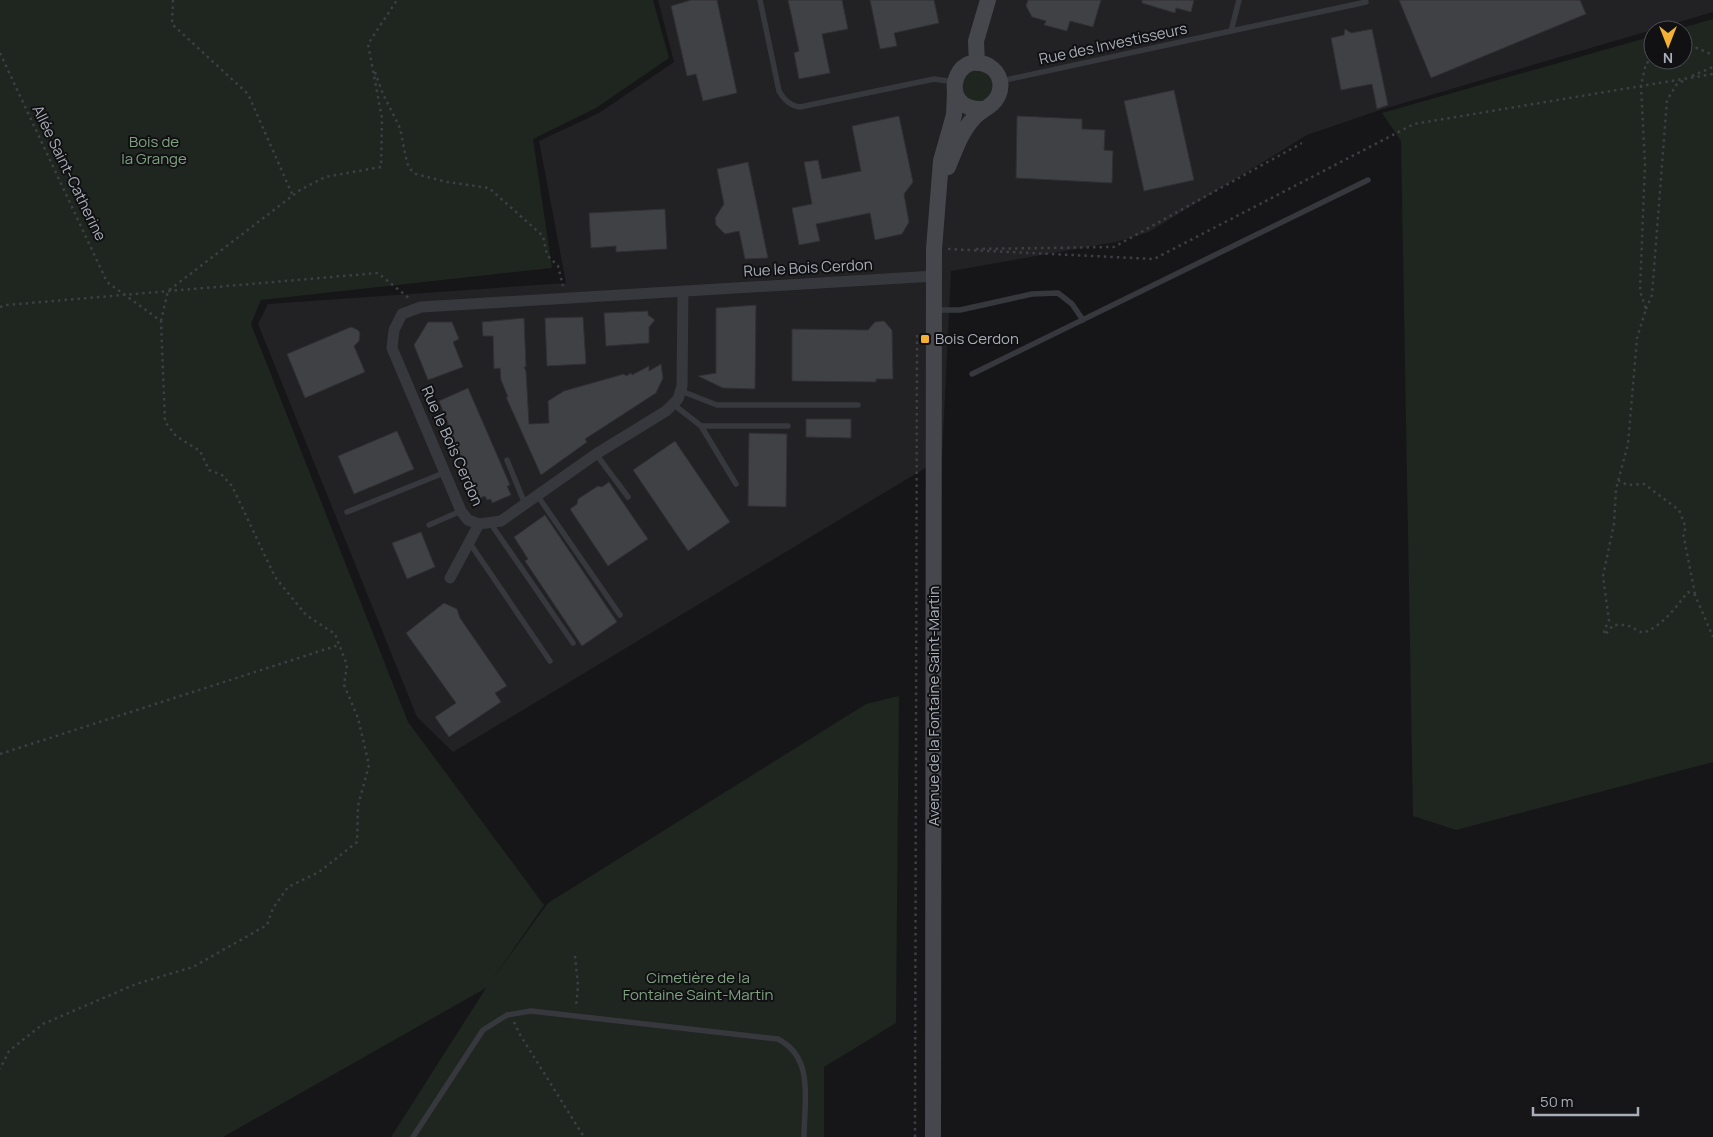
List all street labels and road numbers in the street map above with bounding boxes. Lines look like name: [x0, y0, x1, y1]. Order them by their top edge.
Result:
street label: Rue des Investisseurs: [1037, 18, 1189, 69]
street label: Allée Saint-Catherine: [27, 101, 112, 244]
street label: Rue le Bois Cerdon: [743, 254, 873, 281]
street label: Rue le Bois Cerdon: [417, 382, 488, 509]
street label: Avenue de la Fontaine Saint-Martin: [923, 586, 944, 826]

